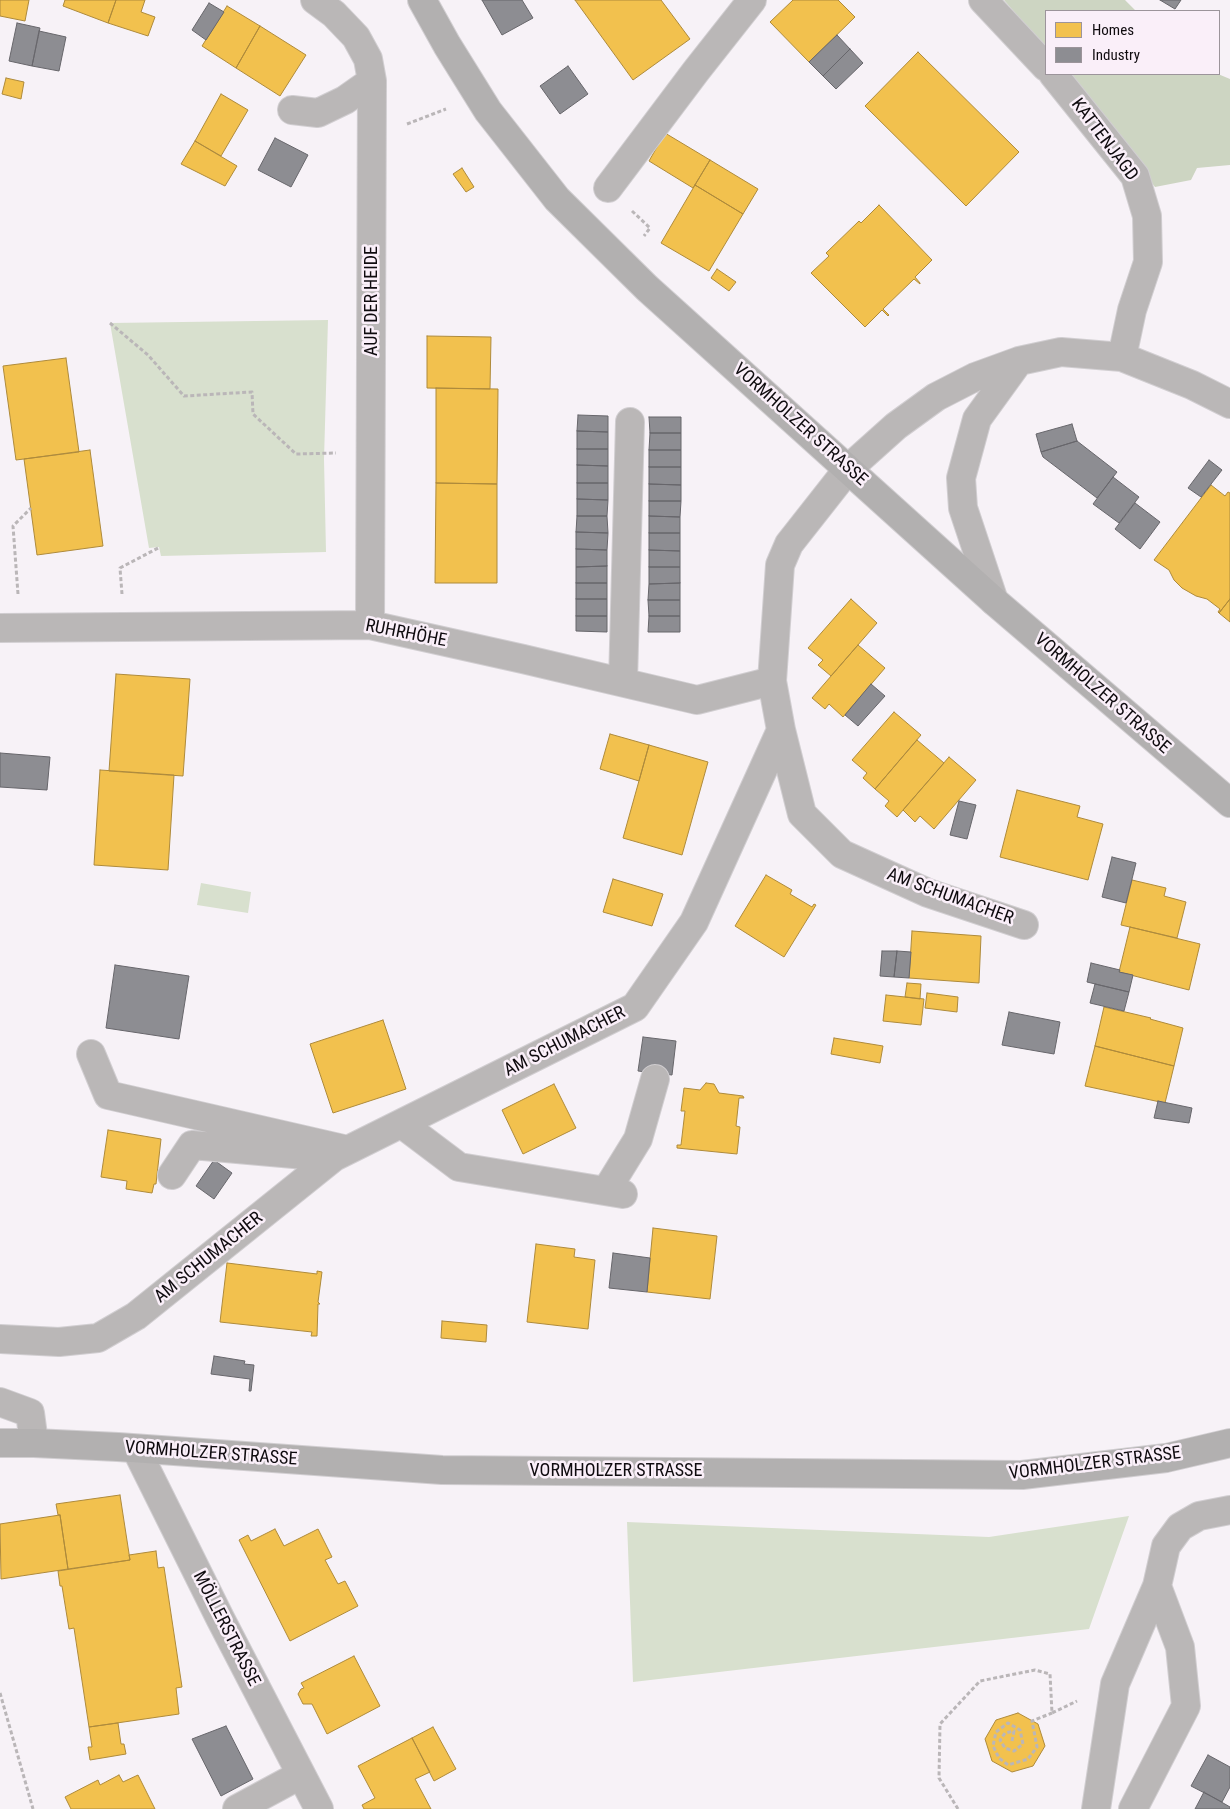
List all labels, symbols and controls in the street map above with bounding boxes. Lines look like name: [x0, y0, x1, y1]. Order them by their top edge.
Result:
legend: [1045, 10, 1220, 75]
text: Homes: [1092, 21, 1134, 39]
text: Industry: [1092, 46, 1140, 64]
street label: KATTENJAGD: [1066, 94, 1142, 186]
street label: AUF DER HEIDE: [361, 246, 383, 356]
street label: VORMHOLZER STRASSE: [729, 359, 871, 491]
street label: RUHRHÖHE: [363, 616, 449, 652]
street label: VORMHOLZER STRASSE: [1030, 629, 1174, 759]
street label: AM SCHUMACHER: [884, 864, 1016, 930]
street label: AM SCHUMACHER: [501, 1002, 629, 1082]
street label: AM SCHUMACHER: [151, 1208, 267, 1308]
street label: VORMHOLZER STRASSE: [124, 1437, 298, 1471]
street label: VORMHOLZER STRASSE: [1008, 1443, 1182, 1485]
street label: VORMHOLZER STRASSE: [530, 1460, 702, 1482]
street label: MÖLLERSTRASSE: [188, 1568, 264, 1690]

